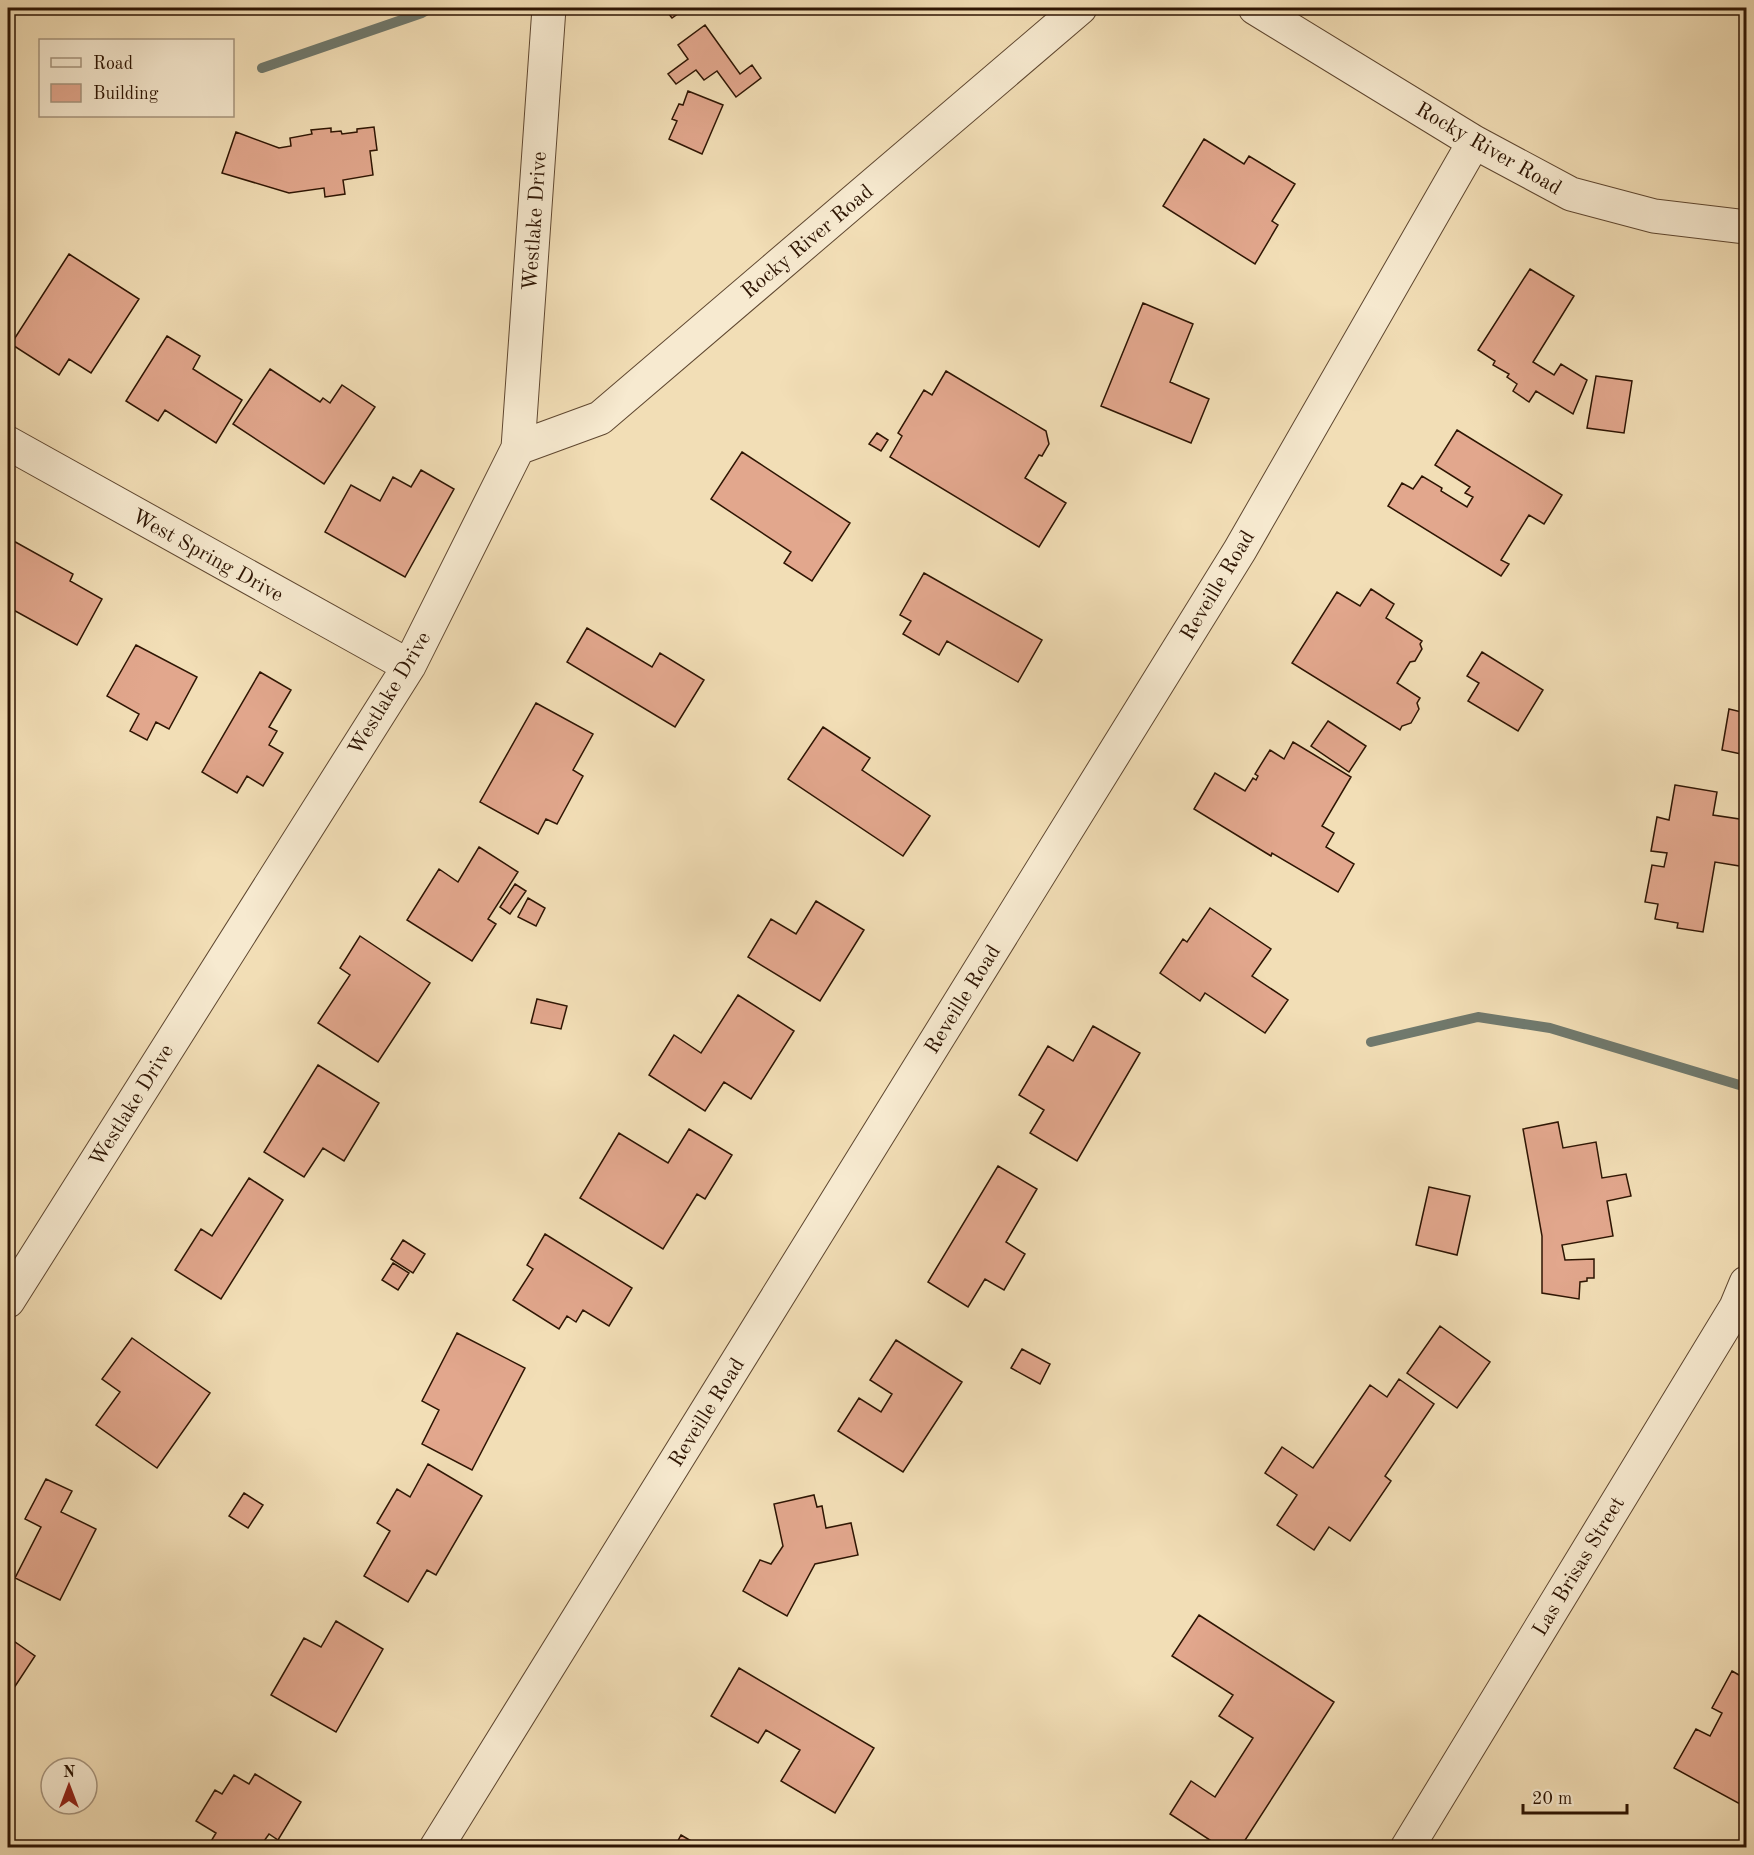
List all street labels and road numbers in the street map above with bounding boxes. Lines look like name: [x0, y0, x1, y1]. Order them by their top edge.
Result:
street label: Rocky River Road: [1412, 99, 1565, 199]
street label: Westlake Drive: [520, 151, 551, 291]
street label: Rocky River Road: [738, 181, 878, 303]
street label: West Spring Drive: [128, 506, 287, 607]
street label: Reveille Road: [1177, 527, 1259, 644]
street label: Westlake Drive: [345, 629, 435, 759]
street label: Reveille Road: [922, 942, 1005, 1058]
street label: Westlake Drive: [86, 1041, 178, 1171]
street label: Reveille Road: [666, 1355, 749, 1471]
street label: Las Brisas Street: [1530, 1494, 1629, 1640]

